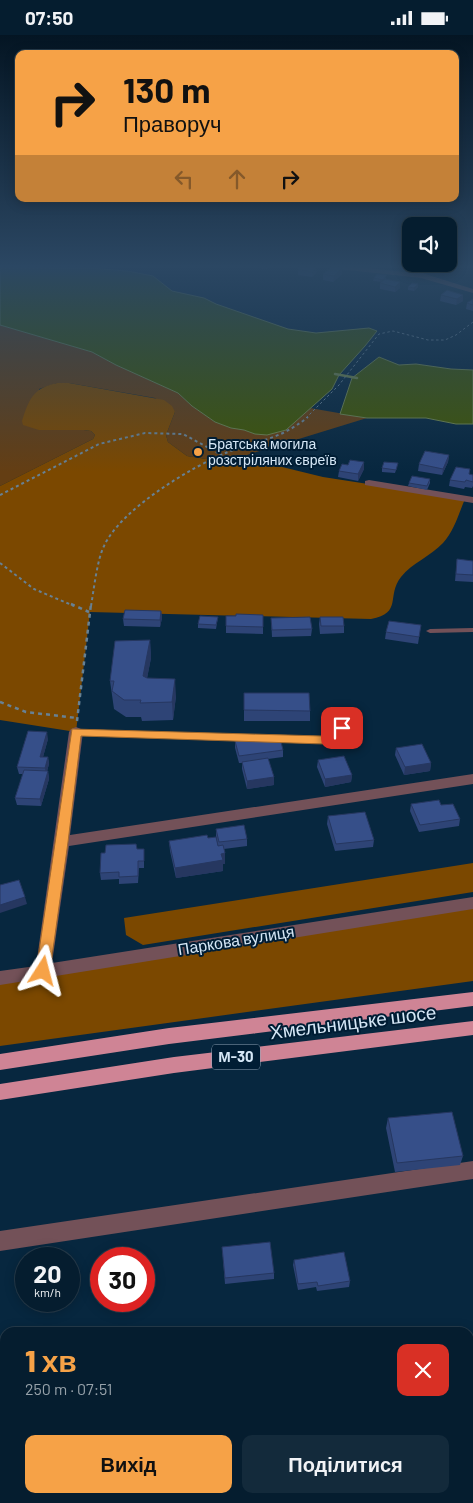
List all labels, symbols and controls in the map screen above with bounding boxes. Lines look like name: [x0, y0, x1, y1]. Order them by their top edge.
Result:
text: 07:50: [25, 6, 73, 29]
text: 130 m: [123, 68, 210, 110]
icon: right: [40, 70, 105, 135]
text: Праворуч: [123, 110, 221, 136]
icon: left: [170, 165, 198, 193]
icon: ahead: [223, 165, 251, 193]
icon: right: [276, 165, 304, 193]
map controls: [402, 217, 457, 272]
button: sound: [402, 217, 457, 272]
place label: Братська могила розстріляних євреїв: [208, 435, 337, 468]
marker: Братська могила розстріляних євреїв: [192, 446, 204, 458]
pin: [321, 707, 363, 749]
icon: arrive: [328, 714, 356, 742]
street label: Паркова вулиця: [176, 921, 296, 958]
position arrow: [16, 944, 68, 996]
street label: Хмельницьке шосе: [268, 1000, 437, 1043]
road number: М-30: [212, 1045, 260, 1069]
speed limit sign: 30: [90, 1247, 155, 1312]
text: 20: [33, 1258, 62, 1288]
text: km/h: [34, 1285, 61, 1299]
text: 1 хв: [25, 1342, 77, 1378]
button: close: [397, 1344, 449, 1396]
text: 250 m · 07:51: [25, 1379, 112, 1398]
button: Вихід: [25, 1435, 232, 1493]
button: Поділитися: [242, 1435, 449, 1493]

